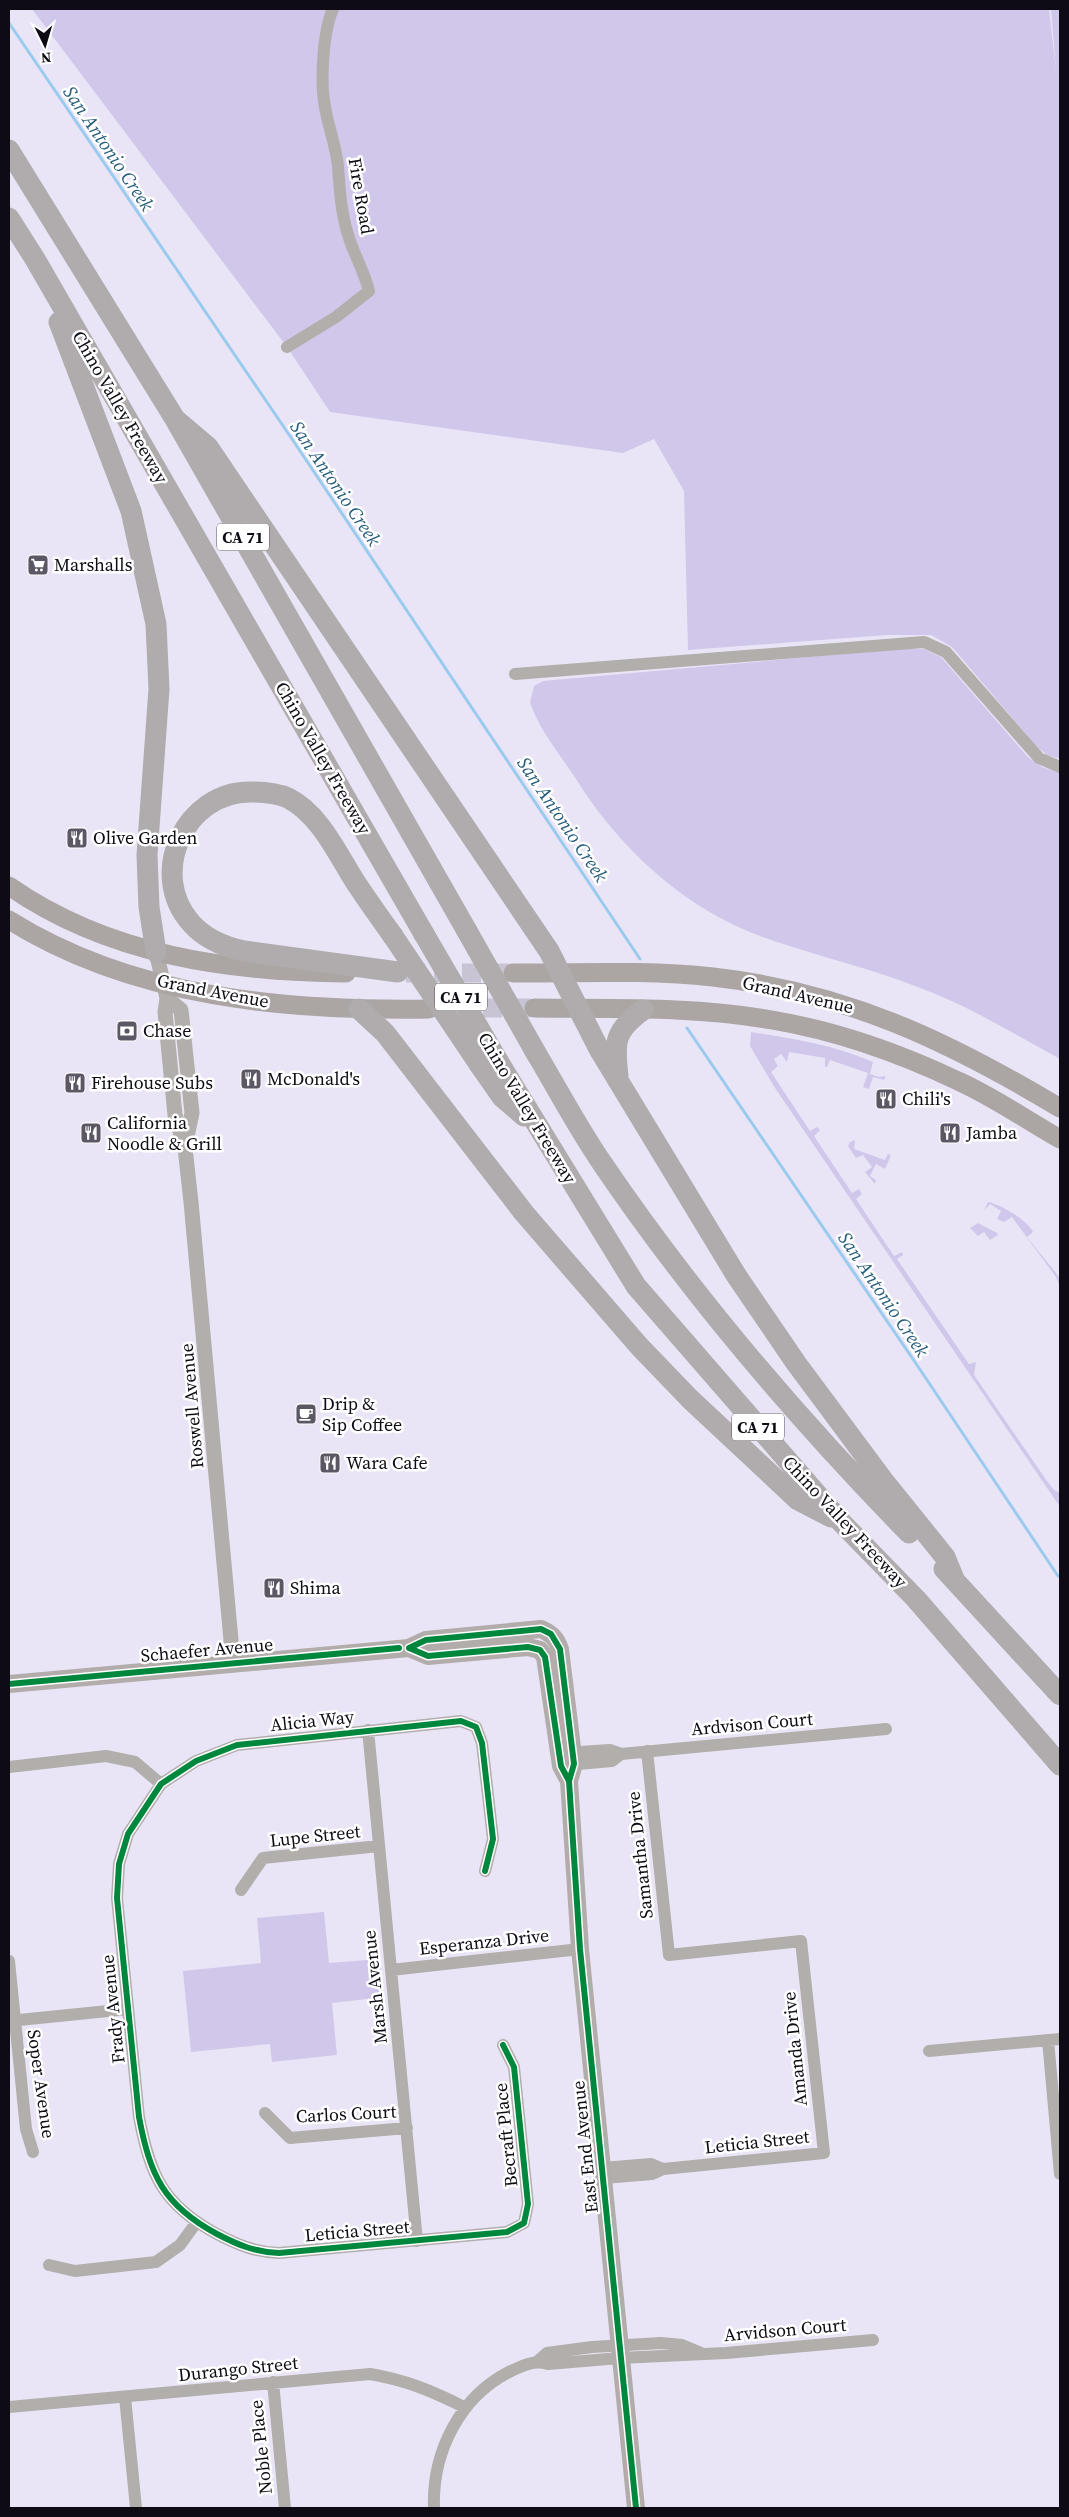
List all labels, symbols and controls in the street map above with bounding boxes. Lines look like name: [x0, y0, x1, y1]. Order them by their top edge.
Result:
north arrow: [20, 20, 70, 70]
text: N: [40, 48, 52, 68]
water label: San Antonio Creek: [57, 80, 161, 216]
street label: Fire Road: [342, 156, 381, 236]
street label: Chino Valley Freeway: [67, 326, 175, 488]
water label: San Antonio Creek: [284, 415, 388, 551]
road number: CA 71: [217, 524, 269, 550]
place label: Marshalls: [54, 552, 133, 577]
supermarket icon: Marshalls: [26, 553, 50, 577]
street label: Chino Valley Freeway: [270, 677, 378, 839]
water label: San Antonio Creek: [511, 751, 615, 887]
place label: Olive Garden: [93, 825, 197, 850]
restaurant icon: Olive Garden: [65, 826, 89, 850]
street label: Grand Avenue: [155, 967, 271, 1014]
street label: Grand Avenue: [740, 970, 856, 1019]
road number: CA 71: [435, 984, 487, 1010]
place label: Chase: [143, 1018, 191, 1043]
bank icon: Chase: [115, 1019, 139, 1043]
street label: Chino Valley Freeway: [472, 1027, 583, 1189]
place label: McDonald's: [267, 1066, 360, 1091]
restaurant icon: McDonald's: [239, 1067, 263, 1091]
place label: Firehouse Subs: [91, 1070, 213, 1095]
restaurant icon: Firehouse Subs: [63, 1071, 87, 1095]
place label: Chili's: [902, 1086, 951, 1111]
restaurant icon: Chili's: [874, 1087, 898, 1111]
place label: California Noodle & Grill: [107, 1110, 222, 1156]
place label: Jamba: [965, 1120, 1018, 1145]
restaurant icon: California Noodle & Grill: [79, 1121, 103, 1145]
restaurant icon: Jamba: [938, 1121, 962, 1145]
water label: San Antonio Creek: [832, 1226, 936, 1362]
street label: Roswell Avenue: [174, 1342, 209, 1470]
place label: Drip & Sip Coffee: [322, 1391, 402, 1437]
cafe icon: Drip & Sip Coffee: [294, 1402, 318, 1426]
road number: CA 71: [732, 1414, 784, 1440]
place label: Wara Cafe: [346, 1450, 428, 1475]
street label: Chino Valley Freeway: [777, 1450, 914, 1594]
restaurant icon: Wara Cafe: [318, 1451, 342, 1475]
place label: Shima: [290, 1575, 341, 1600]
restaurant icon: Shima: [262, 1576, 286, 1600]
street label: Schaefer Avenue: [140, 1631, 274, 1668]
street label: Alicia Way: [269, 1704, 356, 1737]
street label: Ardvison Court: [690, 1706, 814, 1741]
street label: Samantha Drive: [620, 1790, 659, 1920]
street label: Lupe Street: [268, 1818, 362, 1853]
street label: Esperanza Drive: [418, 1922, 550, 1961]
street label: Marsh Avenue: [356, 1929, 393, 2045]
street label: Frady Avenue: [94, 1953, 131, 2065]
street label: Amanda Drive: [776, 1991, 813, 2108]
street label: Soper Avenue: [21, 2028, 61, 2140]
street label: East End Avenue: [565, 2080, 604, 2215]
street label: Becraft Place: [488, 2082, 523, 2188]
street label: Carlos Court: [295, 2098, 397, 2129]
street label: Leticia Street: [703, 2124, 811, 2159]
street label: Leticia Street: [303, 2213, 411, 2248]
street label: Arvidson Court: [723, 2312, 847, 2347]
street label: Durango Street: [177, 2350, 299, 2387]
street label: Noble Place: [243, 2399, 278, 2495]

